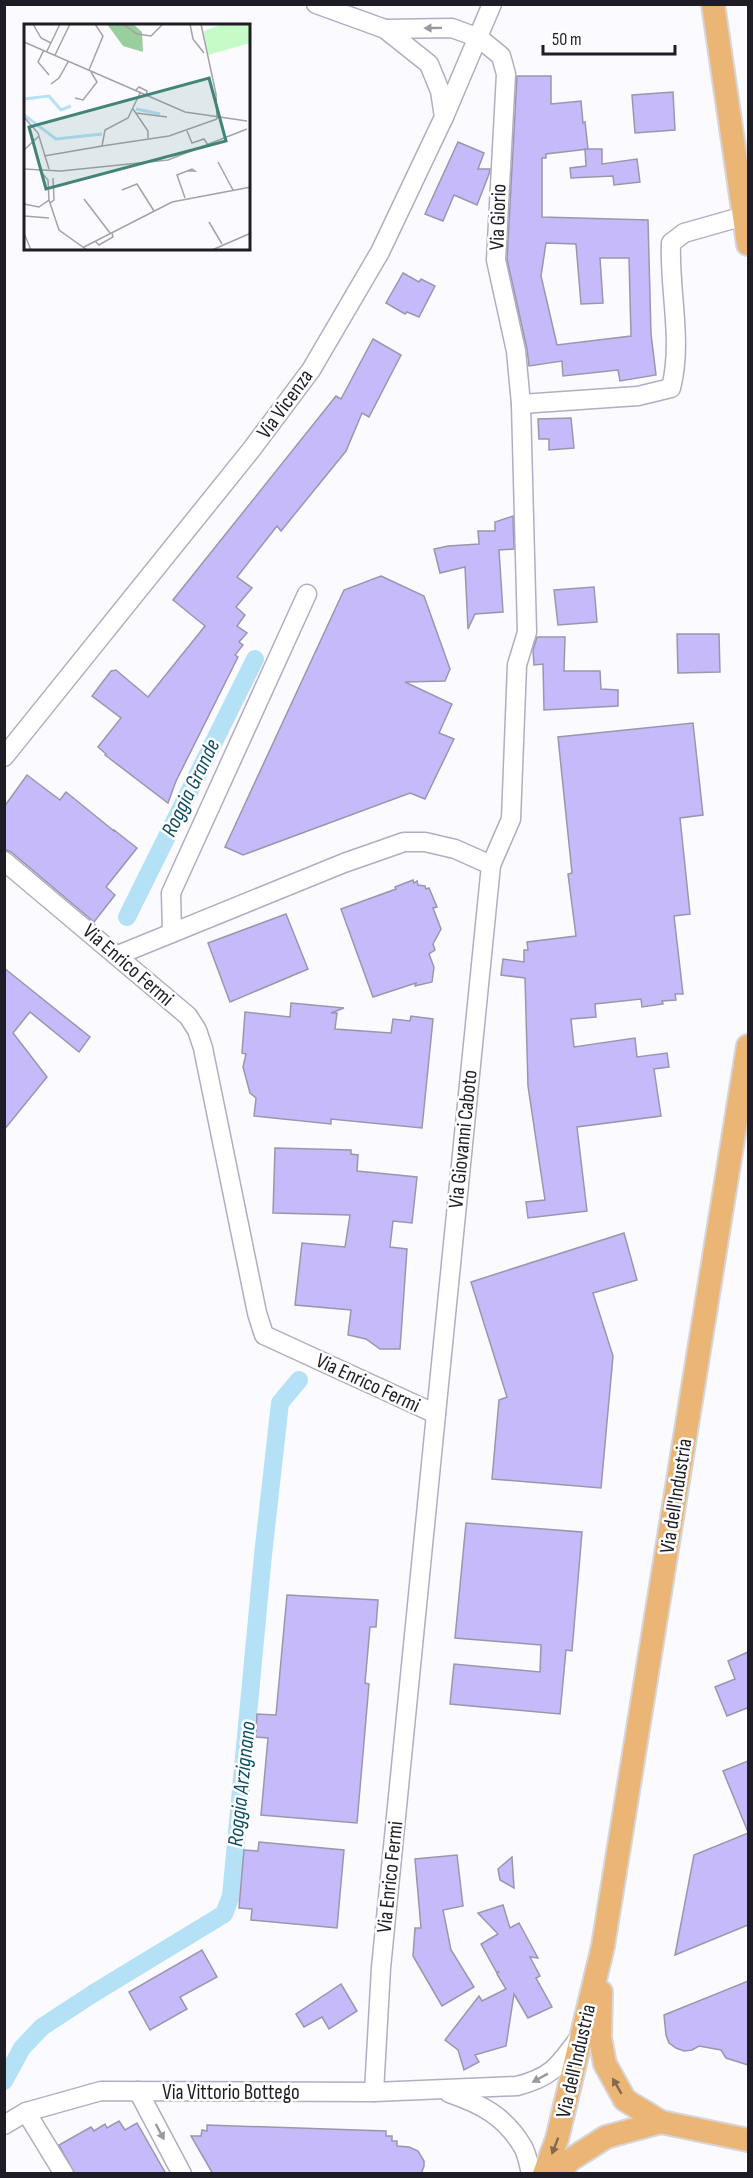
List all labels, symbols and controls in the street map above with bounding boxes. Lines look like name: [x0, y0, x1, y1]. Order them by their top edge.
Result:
scale bar: [543, 18, 675, 56]
one-way arrow: [424, 23, 443, 33]
inset map: [24, 24, 250, 250]
text: 50 m: [552, 29, 582, 50]
street label: Via Giorio: [484, 183, 512, 251]
street label: Via Vicenza: [252, 364, 318, 444]
water label: Roggia Grande: [156, 734, 226, 841]
street label: Via Enrico Fermi: [77, 919, 179, 1011]
street label: Via Giovanni Caboto: [443, 1068, 483, 1210]
street label: Via Enrico Fermi: [312, 1348, 424, 1418]
street label: Via dell'Industria: [655, 1437, 697, 1555]
water label: Roggia Arzignano: [222, 1720, 262, 1848]
street label: Via Enrico Fermi: [372, 1820, 408, 1934]
street label: Via dell'Industria: [551, 2002, 601, 2120]
one-way arrow: [531, 2073, 548, 2083]
one-way arrow: [612, 2077, 622, 2094]
street label: Via Vittorio Bottego: [162, 2080, 300, 2105]
one-way arrow: [155, 2124, 165, 2141]
one-way arrow: [549, 2137, 559, 2155]

